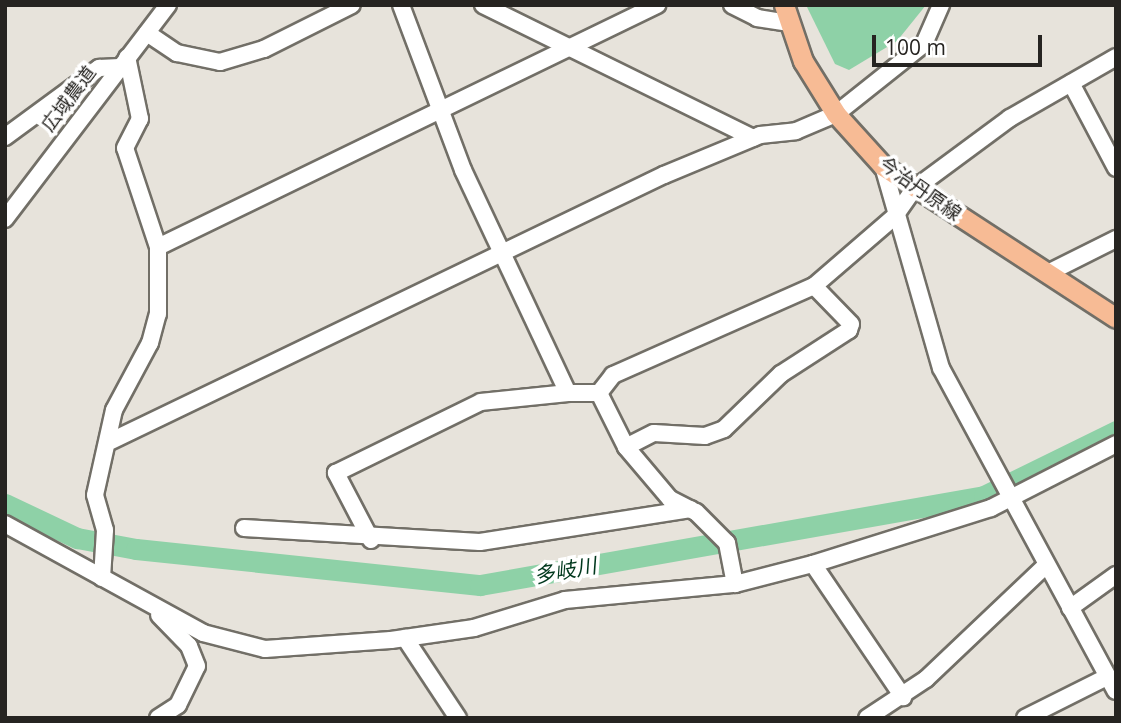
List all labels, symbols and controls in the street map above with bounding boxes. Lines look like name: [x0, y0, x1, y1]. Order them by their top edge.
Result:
scale bar: [876, 21, 1046, 65]
text: 100 m: [885, 33, 946, 61]
street label: 広域農道: [37, 62, 101, 136]
street label: 今治丹原線: [875, 152, 965, 226]
water label: 多岐川: [532, 552, 598, 588]

